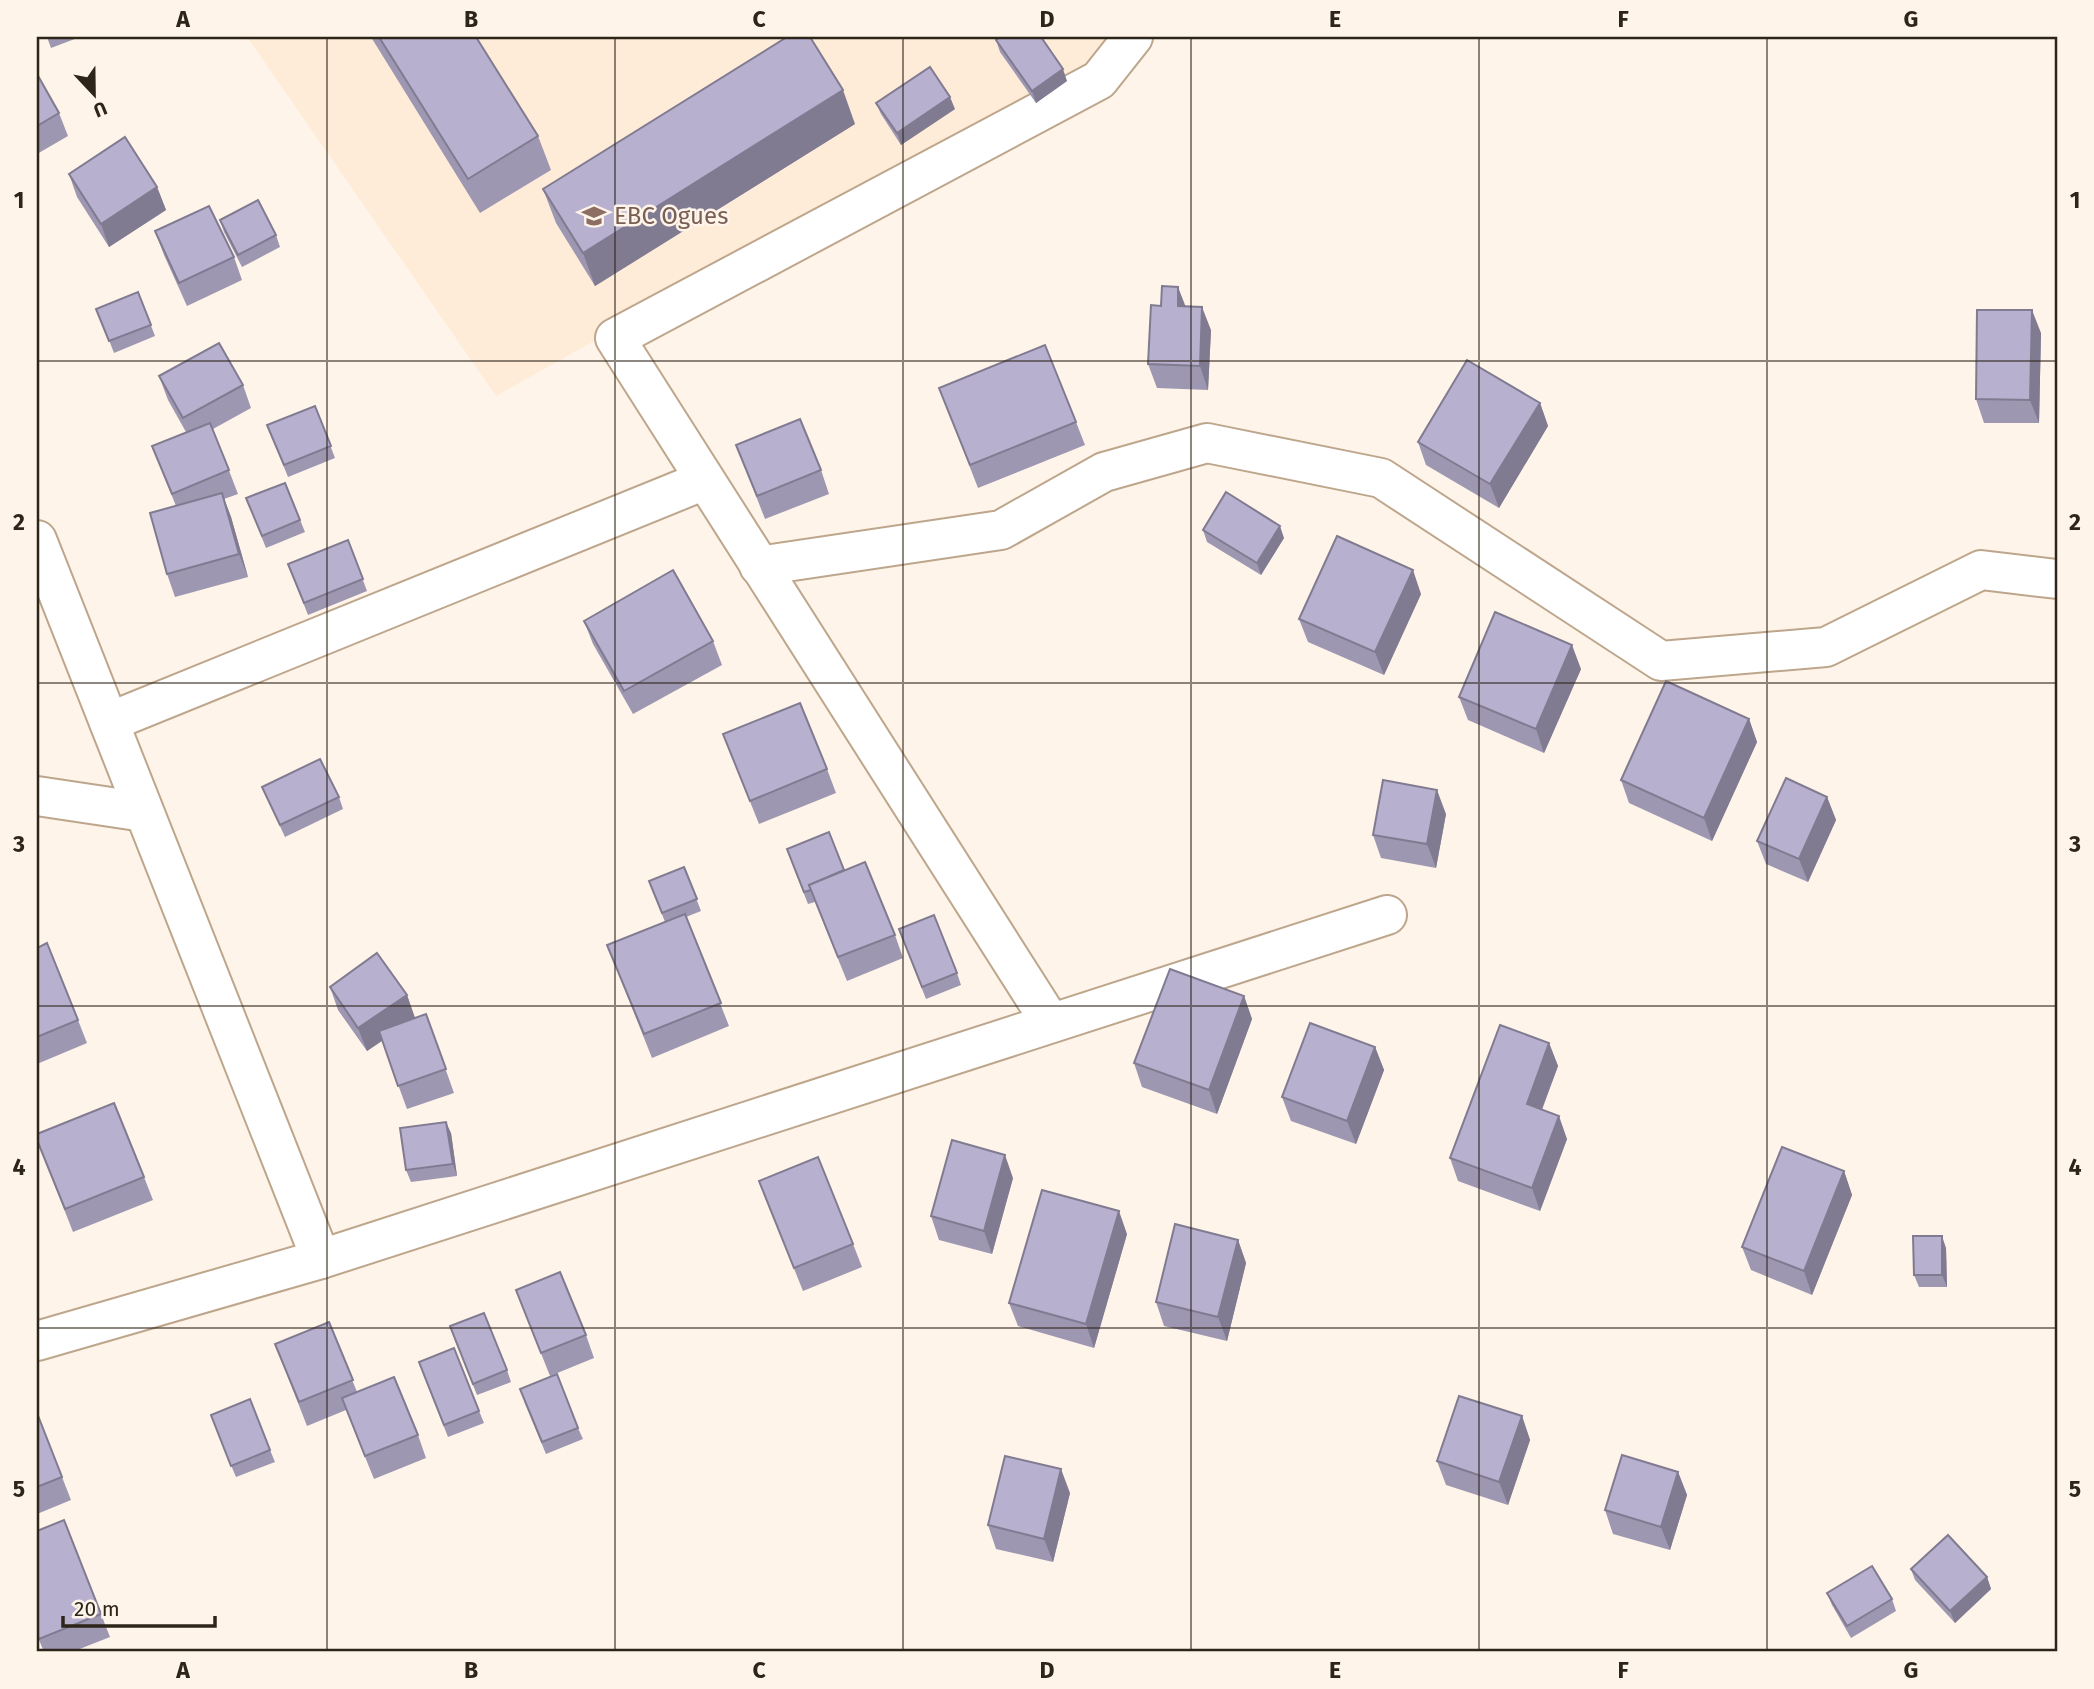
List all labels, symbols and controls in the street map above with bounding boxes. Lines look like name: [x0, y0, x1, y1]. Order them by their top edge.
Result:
text: A: [175, 5, 190, 33]
text: B: [464, 5, 478, 33]
text: C: [752, 5, 766, 33]
text: D: [1040, 5, 1055, 33]
text: E: [1329, 5, 1341, 33]
text: F: [1617, 5, 1629, 33]
text: G: [1904, 5, 1918, 33]
north arrow: [60, 60, 130, 130]
text: U: [90, 96, 110, 122]
text: 1: [14, 186, 24, 214]
text: 1: [2070, 186, 2080, 214]
school or university icon: EBC Ogues: [580, 202, 608, 230]
place label: EBC Ogues: [614, 202, 728, 230]
text: 2: [13, 508, 25, 536]
text: 2: [2069, 508, 2081, 536]
text: 3: [12, 830, 25, 858]
text: 3: [2068, 830, 2081, 858]
text: 4: [13, 1153, 26, 1181]
text: 4: [2069, 1153, 2082, 1181]
text: 5: [13, 1475, 25, 1503]
text: 5: [2069, 1475, 2081, 1503]
scale bar: [63, 1584, 215, 1628]
text: 20 m: [74, 1596, 120, 1622]
text: A: [175, 1656, 190, 1684]
text: B: [464, 1656, 478, 1684]
text: C: [752, 1656, 766, 1684]
text: D: [1040, 1656, 1055, 1684]
text: E: [1329, 1656, 1341, 1684]
text: F: [1617, 1656, 1629, 1684]
text: G: [1904, 1656, 1918, 1684]

